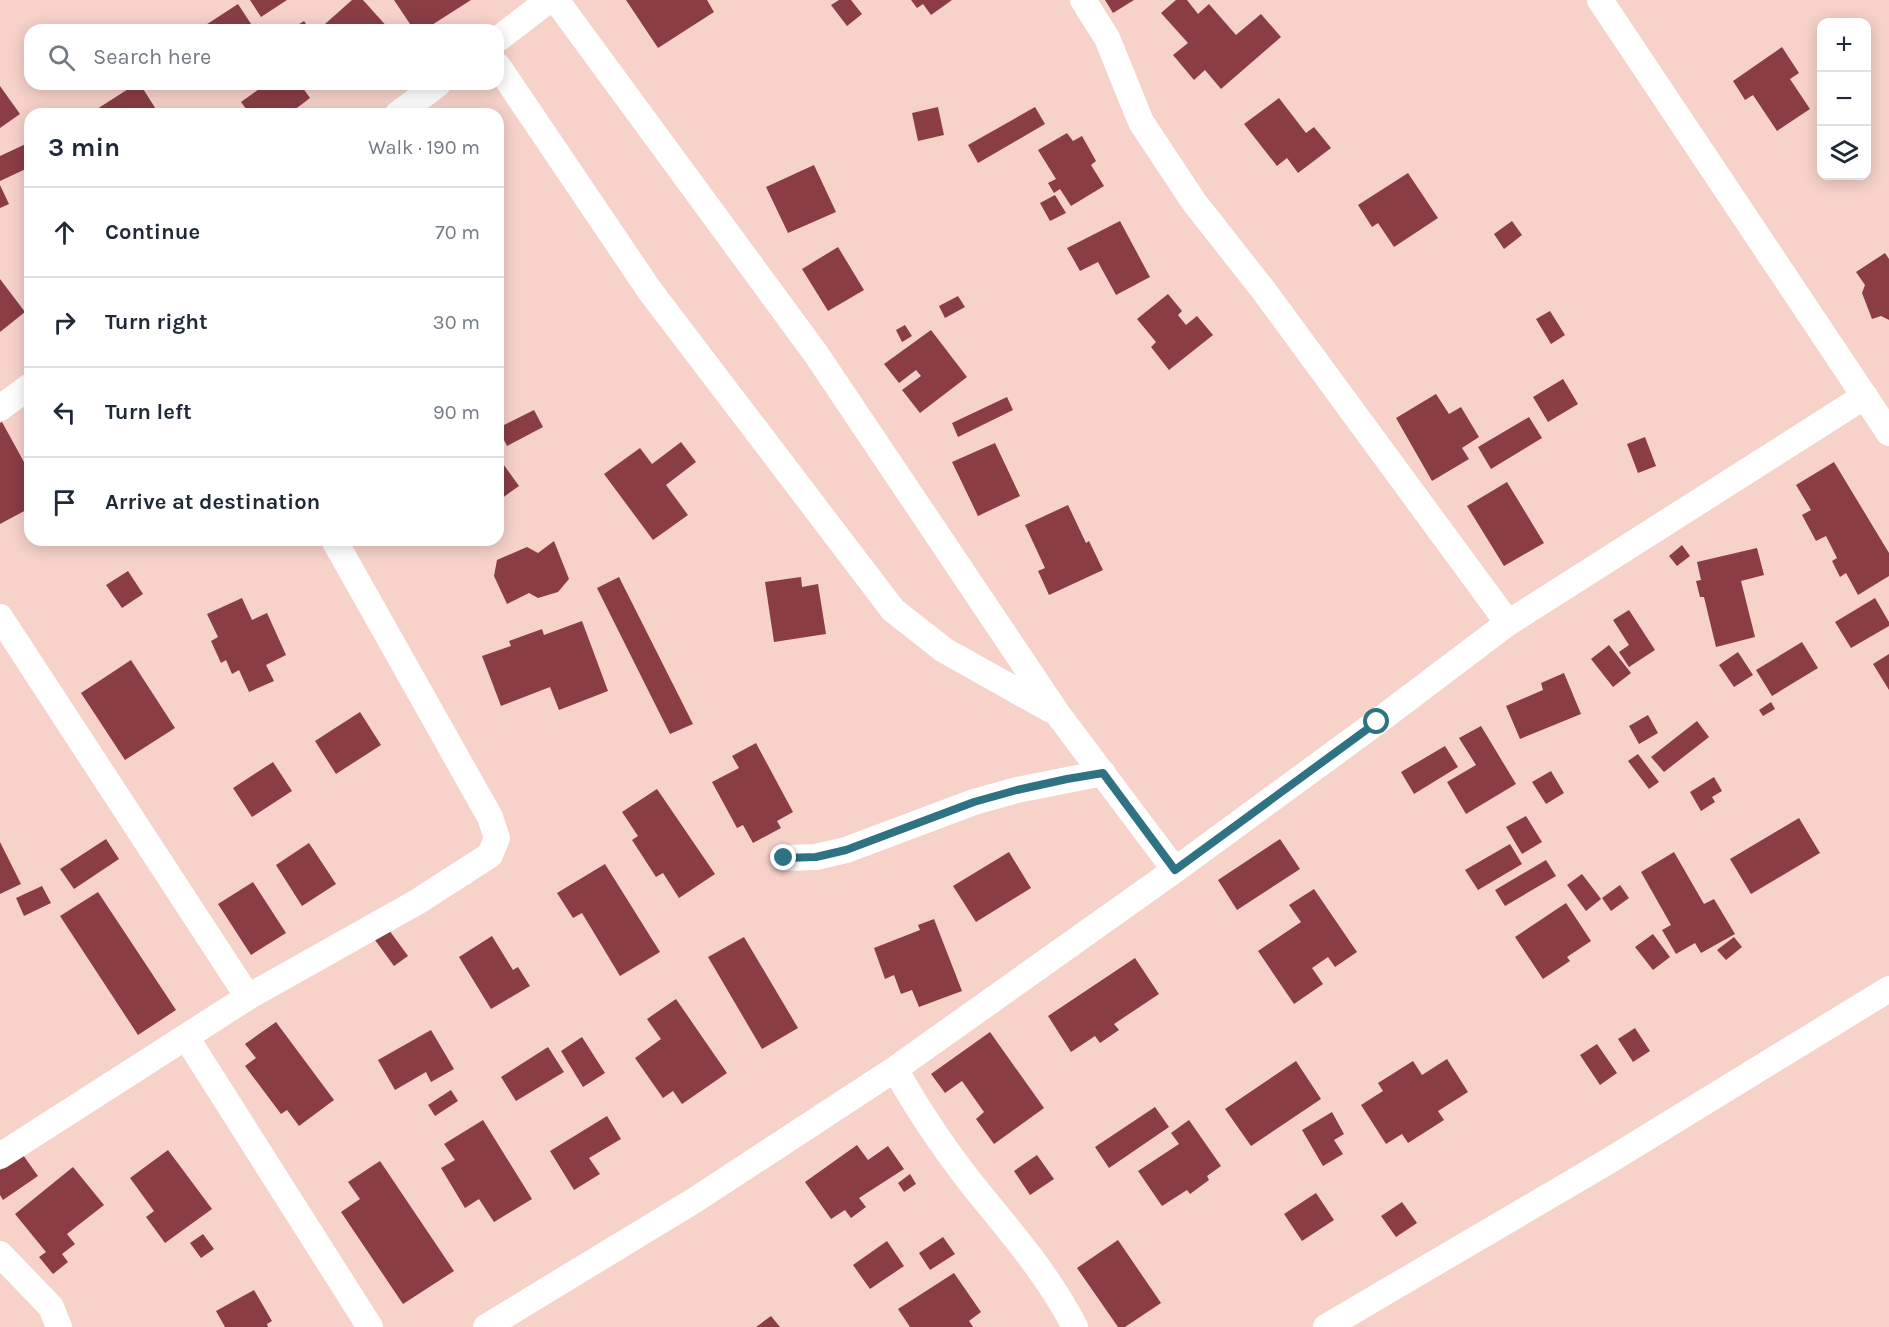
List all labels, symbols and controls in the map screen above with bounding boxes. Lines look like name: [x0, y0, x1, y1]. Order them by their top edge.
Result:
map controls: [1817, 18, 1871, 180]
button: +: [1817, 18, 1871, 72]
search box: [24, 24, 504, 90]
icon: search: [45, 41, 78, 74]
text: Search here: [93, 44, 211, 70]
button: −: [1817, 72, 1871, 126]
button: layers: [1817, 126, 1871, 180]
text: 3 min: [48, 132, 120, 163]
text: Walk · 190 m: [368, 136, 480, 159]
icon: ahead: [48, 216, 81, 249]
text: Continue: [105, 219, 200, 245]
text: 70 m: [435, 221, 480, 244]
icon: right: [48, 306, 81, 339]
text: Turn right: [105, 309, 208, 335]
text: 30 m: [433, 311, 480, 334]
icon: left: [48, 396, 81, 429]
text: Turn left: [105, 399, 192, 425]
text: 90 m: [433, 401, 480, 424]
icon: arrive: [48, 486, 81, 519]
text: Arrive at destination: [105, 489, 320, 515]
route start: [1363, 708, 1389, 734]
route end: [770, 844, 796, 870]

